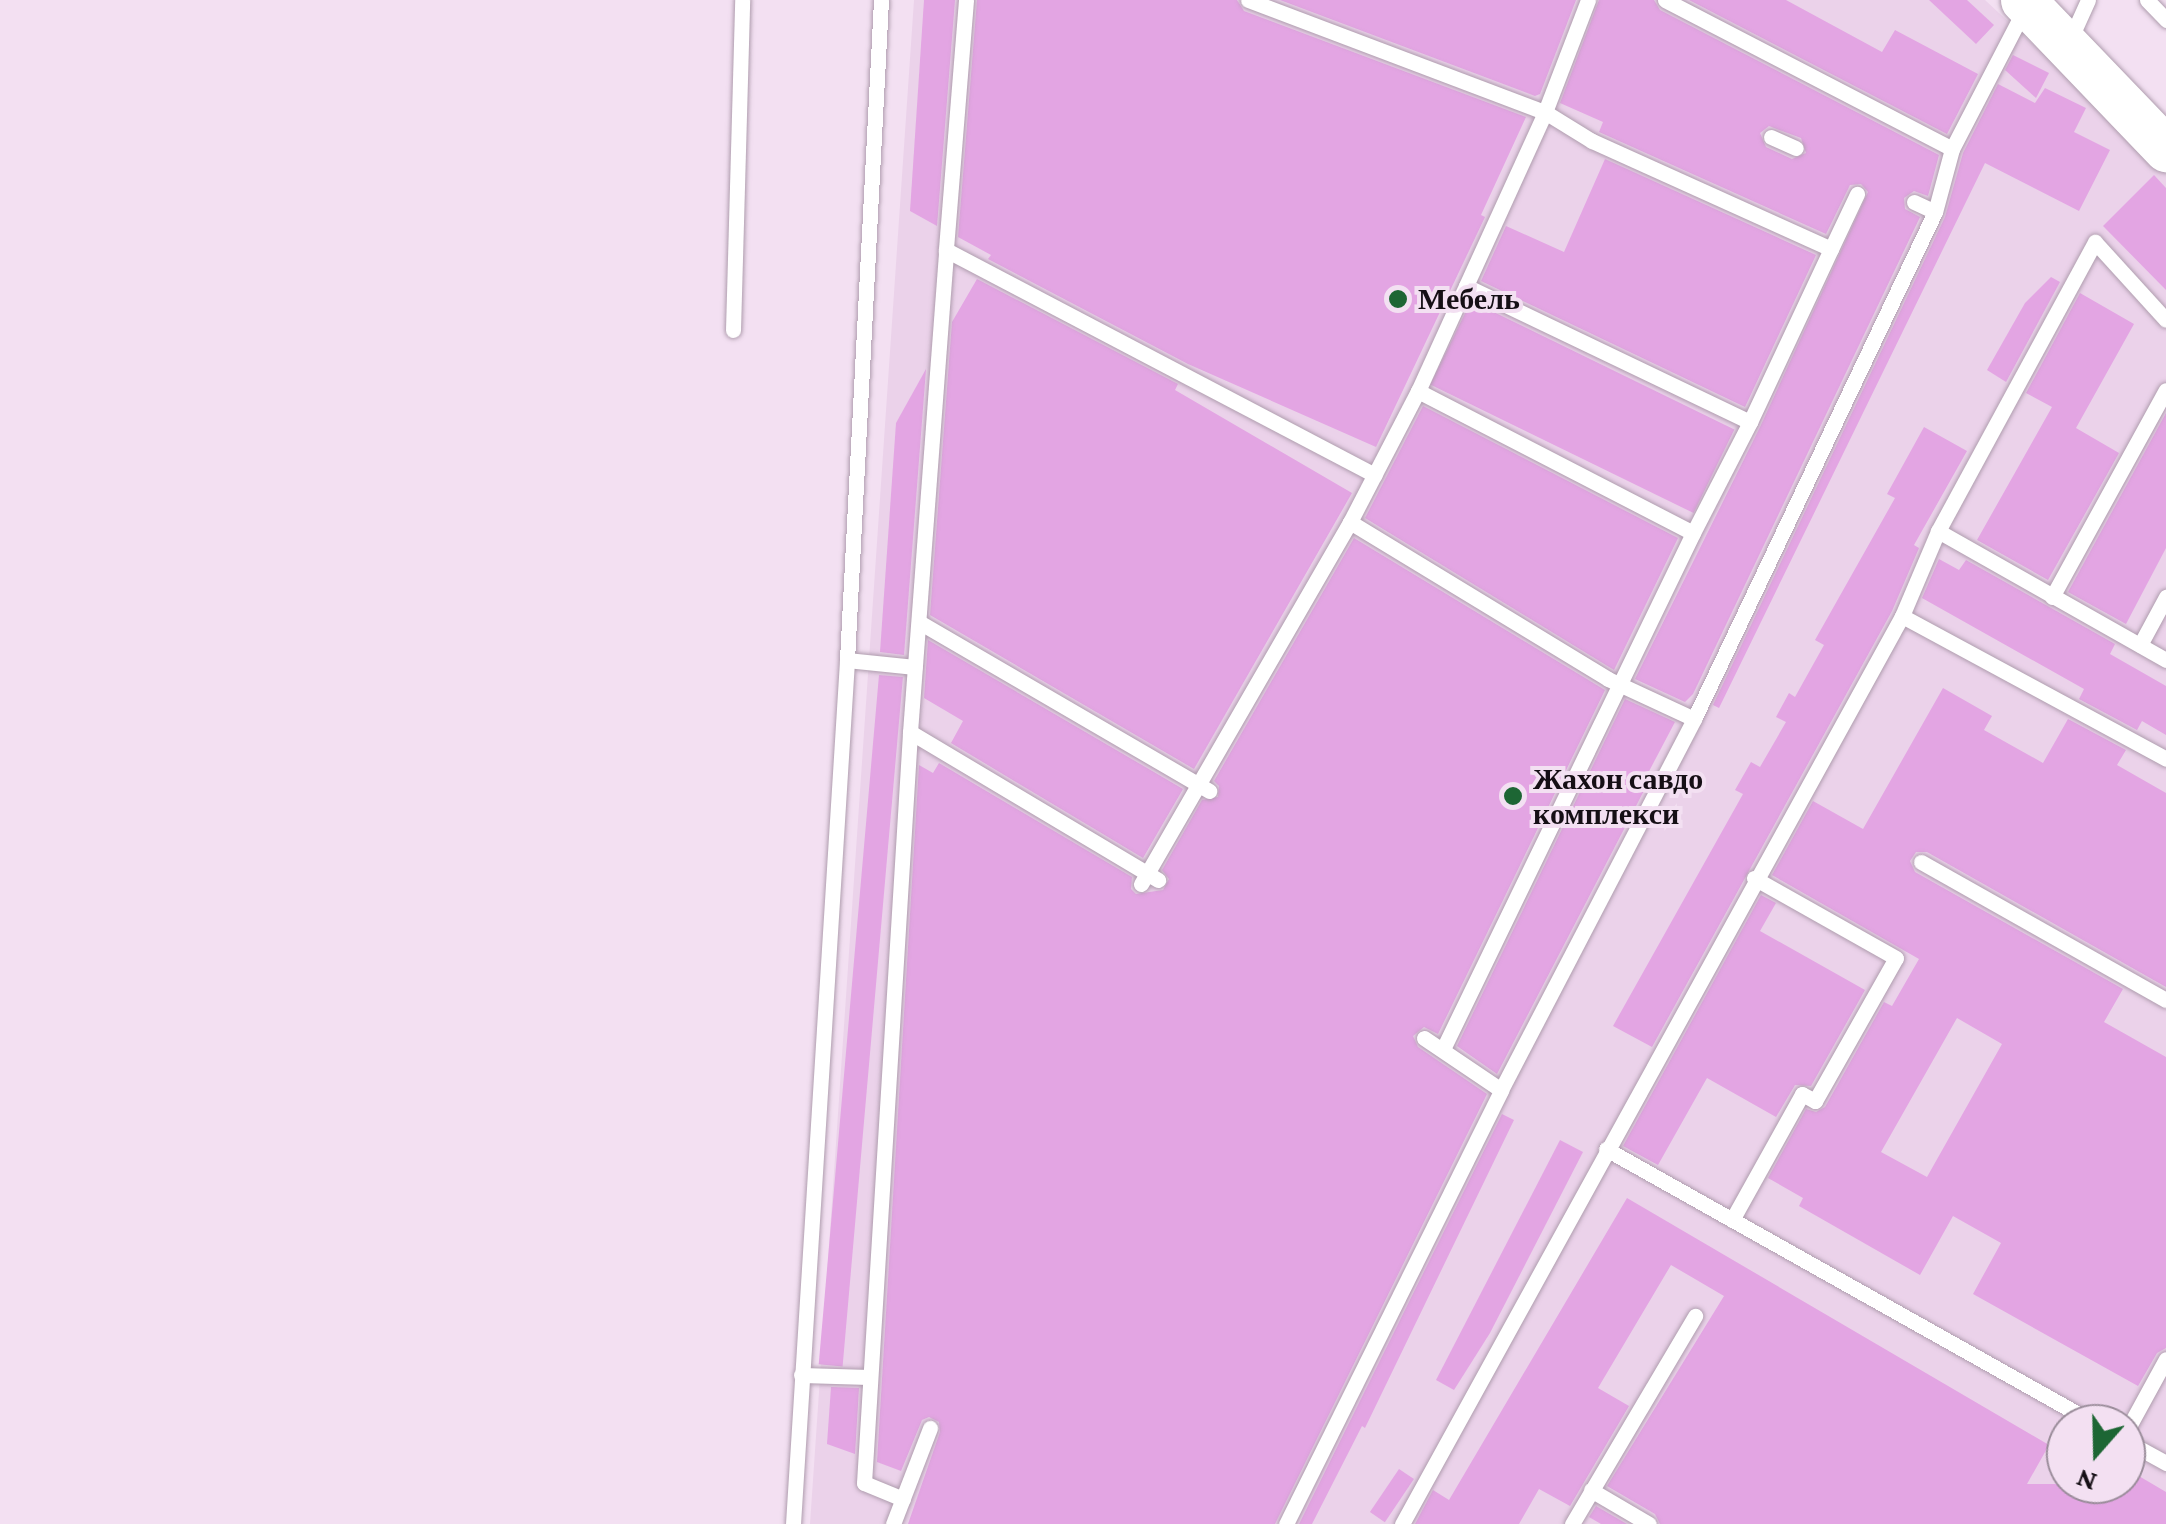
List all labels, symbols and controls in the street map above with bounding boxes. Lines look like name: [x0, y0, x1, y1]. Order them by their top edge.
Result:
place label: Мебель: [1418, 281, 1520, 317]
marker: Мебель: [1387, 288, 1409, 310]
place label: Жахон савдо комплекси: [1533, 761, 1703, 832]
marker: Жахон савдо комплекси: [1502, 785, 1524, 807]
north arrow: [2046, 1404, 2146, 1504]
text: N: [2072, 1463, 2101, 1499]

